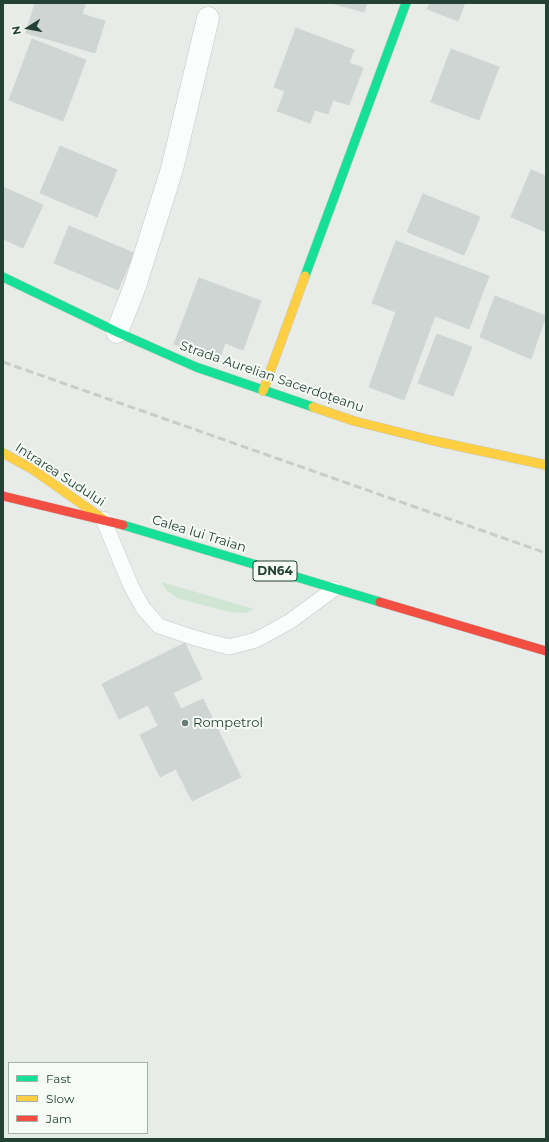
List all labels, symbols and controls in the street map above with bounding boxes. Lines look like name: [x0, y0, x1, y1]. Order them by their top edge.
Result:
north arrow: [8, 8, 48, 48]
text: N: [9, 25, 24, 36]
street label: Strada Aurelian Sacerdoțeanu: [178, 338, 366, 416]
street label: Intrarea Sudului: [12, 440, 108, 510]
street label: Calea lui Traian: [150, 512, 248, 556]
road number: DN64: [253, 561, 297, 581]
place label: Rompetrol: [193, 715, 263, 731]
marker: Rompetrol: [180, 718, 190, 728]
legend: [8, 1062, 148, 1134]
text: Fast: [46, 1071, 71, 1086]
text: Slow: [46, 1091, 75, 1106]
text: Jam: [46, 1111, 72, 1126]

